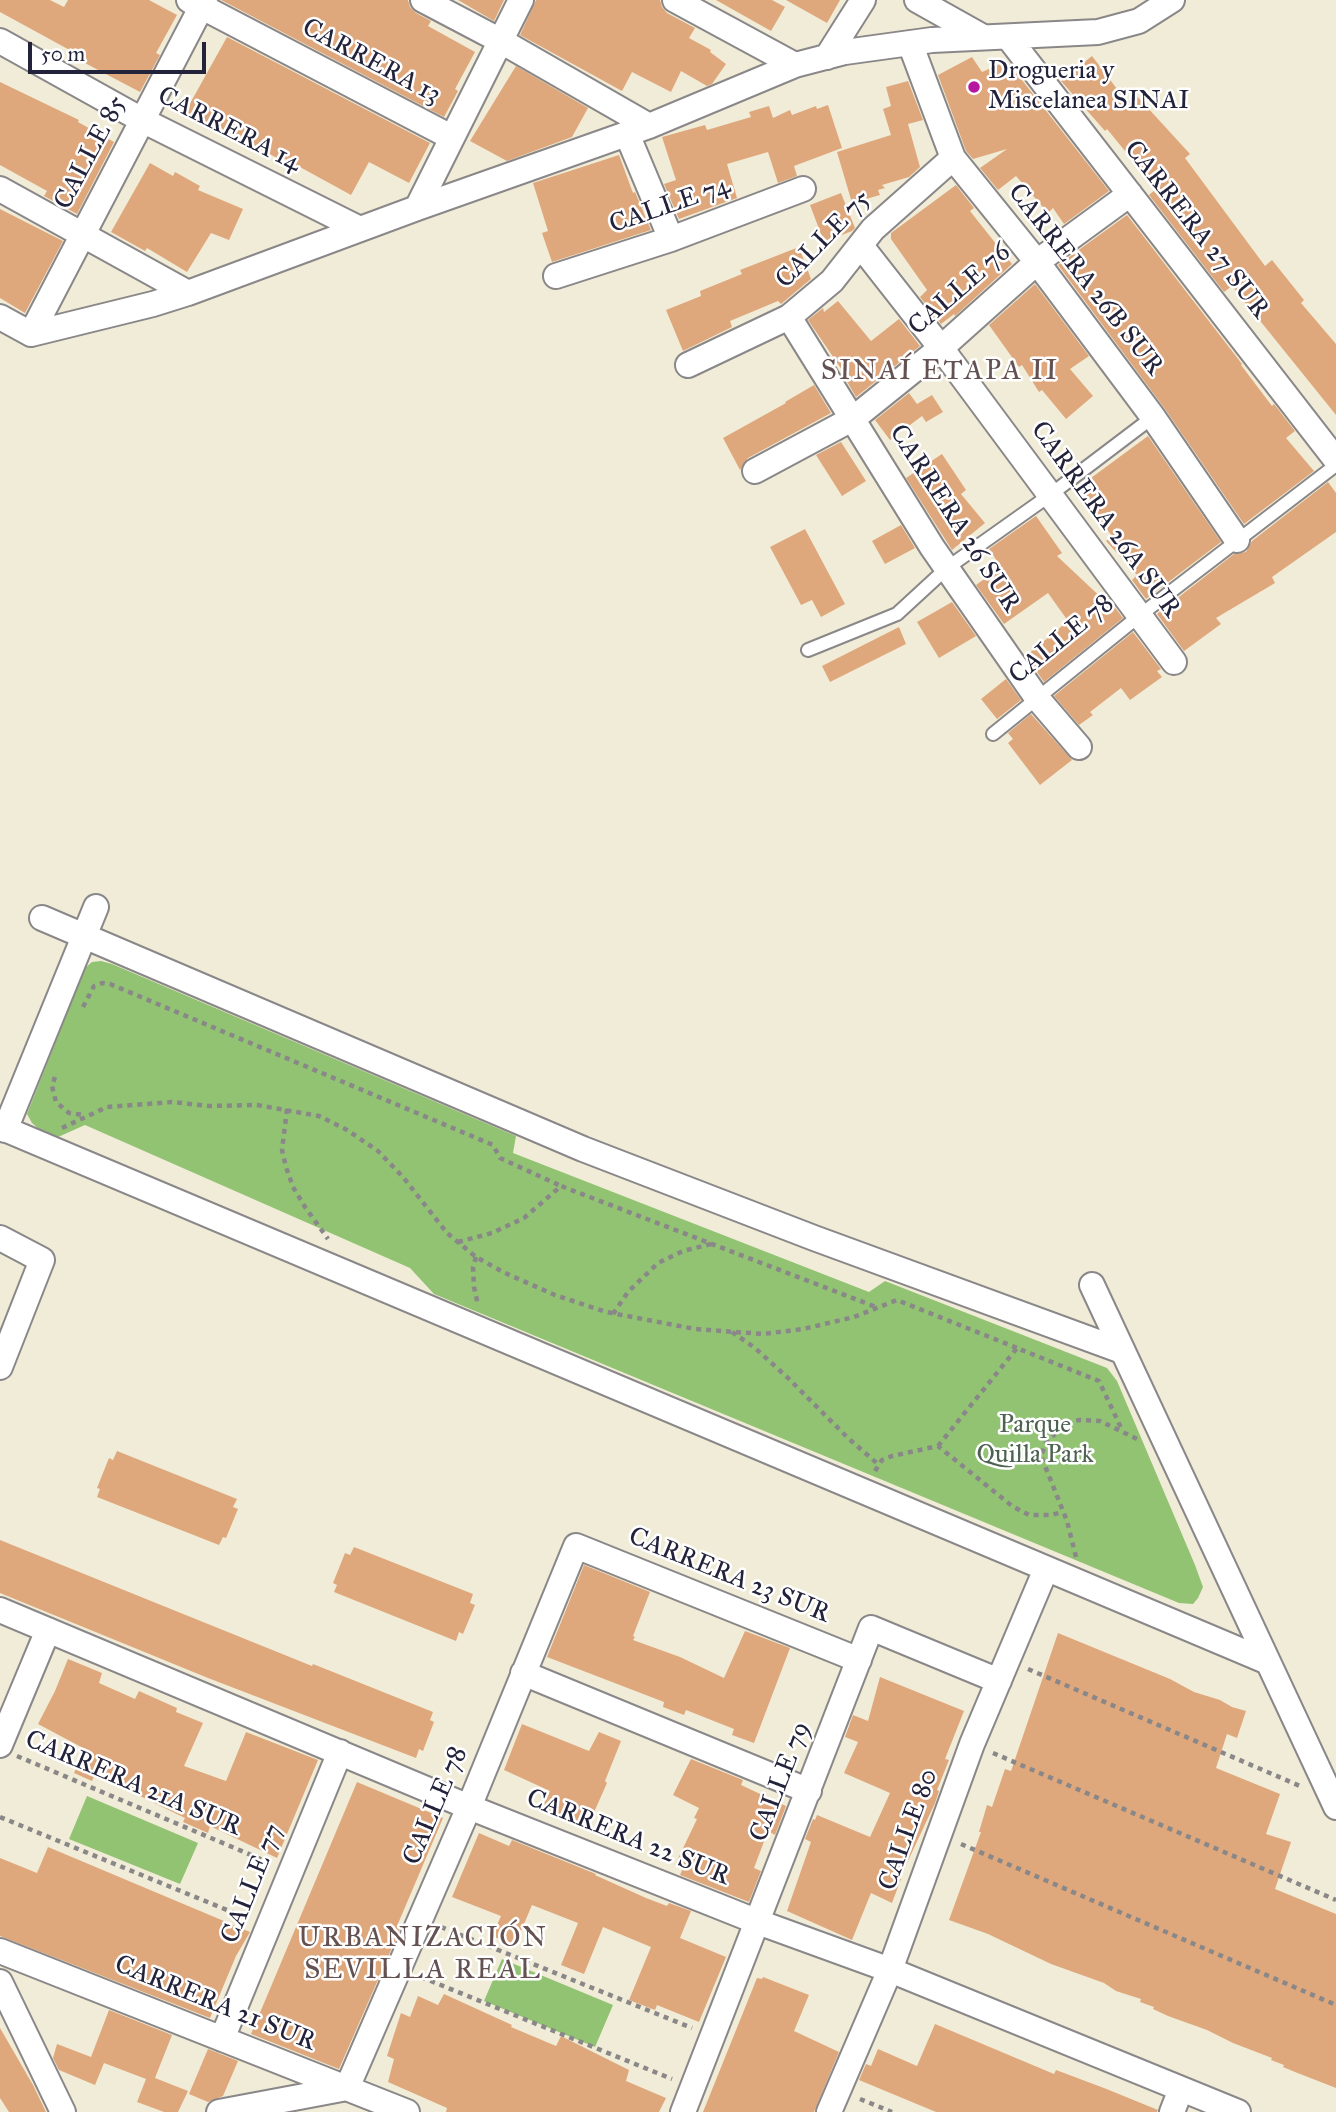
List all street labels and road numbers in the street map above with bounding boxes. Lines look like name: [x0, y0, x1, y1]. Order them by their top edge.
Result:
street label: CARRERA 13: [296, 12, 446, 112]
street label: CARRERA 14: [152, 81, 306, 179]
street label: CALLE 85: [48, 91, 134, 215]
street label: CARRERA 27 SUR: [1117, 135, 1275, 325]
street label: CALLE 74: [606, 171, 734, 241]
street label: CARRERA 26B SUR: [1001, 178, 1169, 382]
street label: CALLE 75: [770, 185, 878, 295]
street label: CALLE 76: [903, 237, 1017, 343]
street label: CARRERA 26A SUR: [1023, 416, 1187, 624]
street label: CARRERA 26 SUR: [882, 419, 1026, 619]
street label: CALLE 78: [1003, 588, 1121, 692]
street label: CARRERA 23 SUR: [624, 1521, 834, 1631]
street label: CALLE 79: [744, 1718, 818, 1846]
street label: CARRERA 21A SUR: [20, 1724, 246, 1844]
street label: CALLE 78: [397, 1742, 475, 1870]
street label: CALLE 80: [873, 1765, 945, 1895]
street label: CARRERA 22 SUR: [522, 1783, 734, 1893]
street label: CALLE 77: [215, 1820, 291, 1948]
street label: CARRERA 21 SUR: [110, 1949, 320, 2059]

